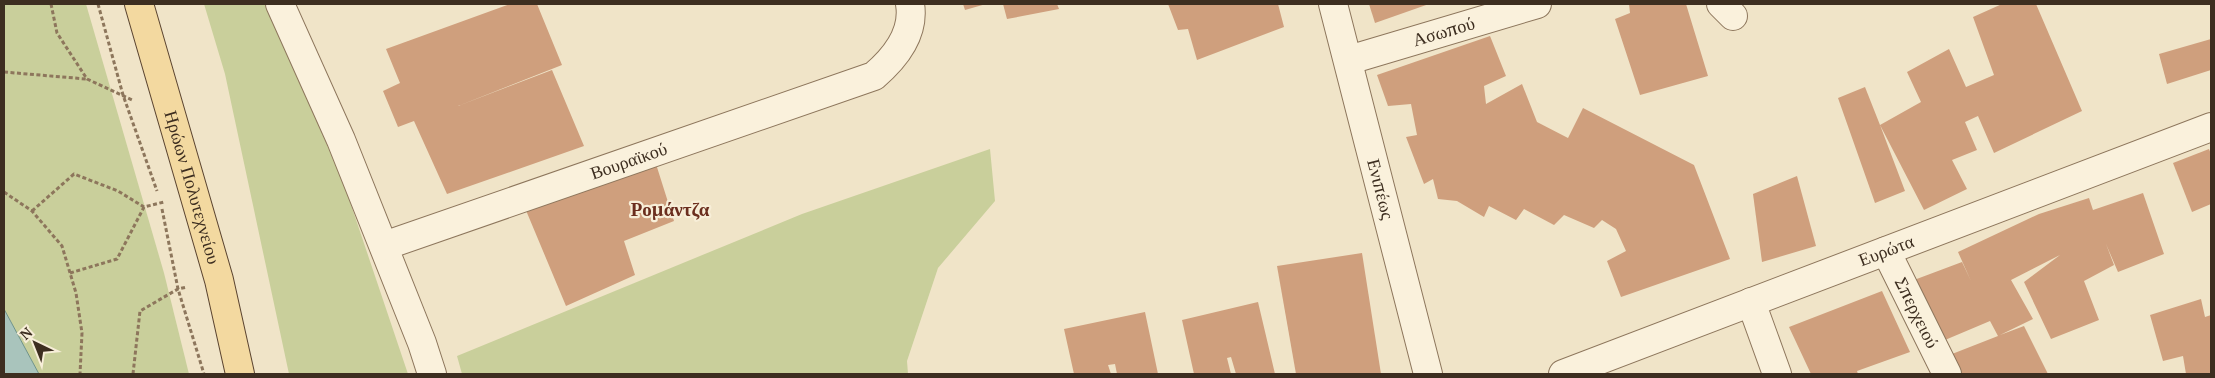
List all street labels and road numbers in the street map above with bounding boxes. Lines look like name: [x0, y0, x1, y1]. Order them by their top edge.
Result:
street label: Ασωπού: [1410, 10, 1478, 51]
street label: Ηρώων Πολυτεχνείου: [160, 108, 227, 267]
street label: Βουραϊκού: [587, 136, 670, 185]
street label: Ενιπέως: [1362, 156, 1401, 222]
street label: Ευρώτα: [1855, 228, 1918, 271]
street label: Σπερχειού: [1890, 273, 1945, 352]

